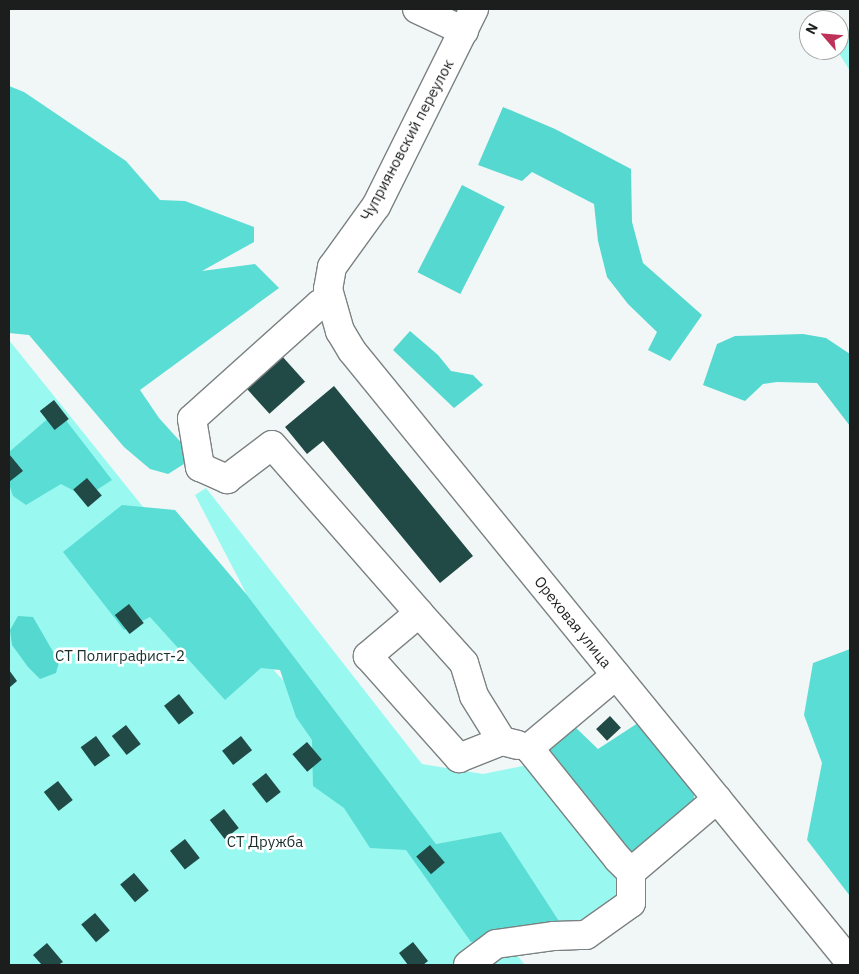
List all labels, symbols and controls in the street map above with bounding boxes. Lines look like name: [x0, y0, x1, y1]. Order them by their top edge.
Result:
north arrow: [799, 10, 849, 60]
text: N: [801, 20, 822, 37]
street label: Чуприяновский переулок: [357, 56, 457, 224]
street label: Ореховая улица: [531, 573, 615, 671]
park label: СТ Полиграфист-2: [55, 647, 185, 665]
park label: СТ Дружба: [227, 833, 303, 851]

